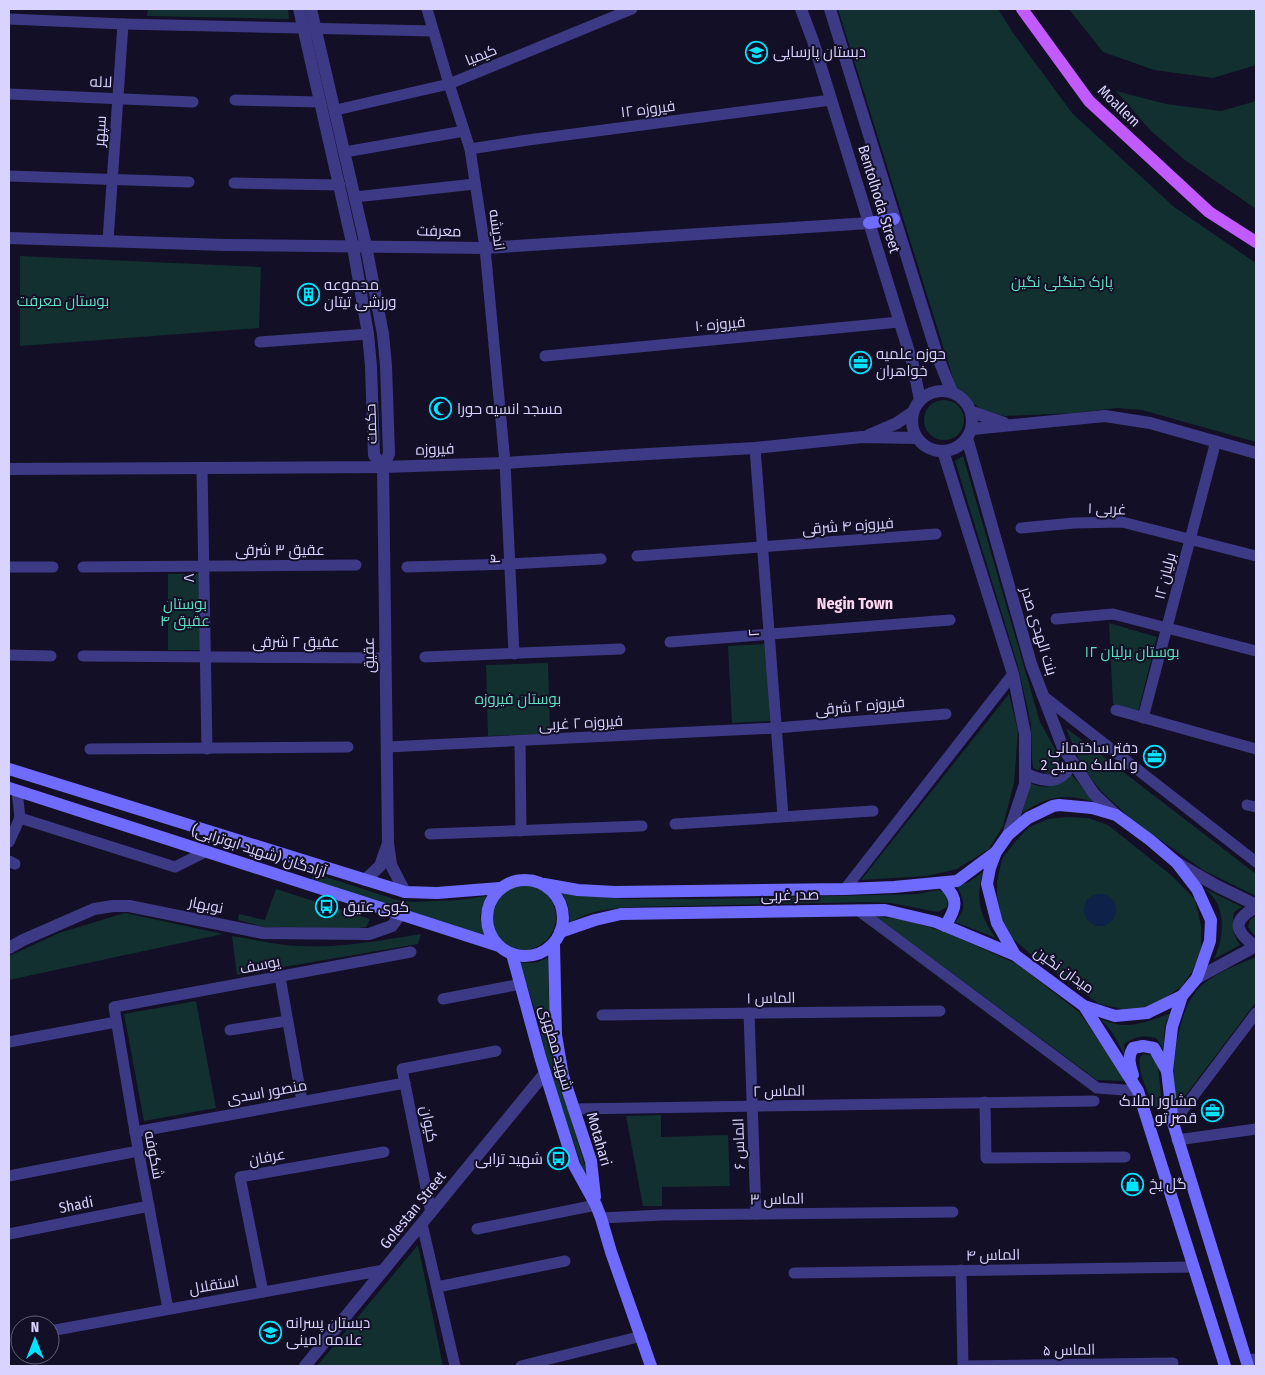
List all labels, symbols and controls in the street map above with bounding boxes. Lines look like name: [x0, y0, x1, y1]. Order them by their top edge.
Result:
school or university icon: دبستان پارسایی: [745, 40, 769, 64]
street label: کیمیا: [462, 41, 500, 69]
place label: دبستان پارسایی: [773, 43, 866, 62]
street label: لاله: [89, 73, 113, 91]
street label: Moallem: [1094, 81, 1144, 131]
street label: فیروزه ۱۲: [620, 97, 676, 121]
street label: سپهر: [90, 115, 111, 148]
street label: Bentolhoda Street: [854, 143, 904, 255]
street label: اندیشه: [485, 208, 509, 252]
street label: معرفت: [416, 222, 462, 240]
park label: پارک جنگلی نگین: [1011, 273, 1113, 292]
place label: مجموعه ورزشی تیتان: [324, 276, 397, 312]
building icon: مجموعه ورزشی تیتان: [296, 282, 320, 306]
park label: بوستان معرفت: [17, 292, 109, 311]
street label: فیروزه ۱۰: [694, 313, 746, 335]
place label: حوزه علمیه خواهران: [876, 345, 946, 381]
office icon: حوزه علمیه خواهران: [848, 351, 872, 375]
mosque icon: مسجد انسیه حورا: [429, 397, 453, 421]
place label: مسجد انسیه حورا: [457, 400, 563, 418]
street label: حکمت: [361, 403, 381, 445]
street label: فیروزه: [415, 439, 455, 459]
street label: ۱ غربی: [1087, 499, 1127, 520]
street label: فیروزه ۴ شرقی: [802, 514, 895, 539]
street label: عقیق ۳ شرقی: [235, 541, 325, 560]
street label: برلیان ۱۲: [1151, 551, 1180, 601]
street label: ۴: [486, 554, 504, 564]
street label: ۸: [180, 573, 198, 583]
street label: بنت الهدی صدر: [1016, 584, 1061, 678]
district label: Negin Town: [817, 594, 893, 613]
park label: بوستان عقیق ۴: [160, 595, 210, 631]
street label: ۲: [745, 628, 763, 638]
street label: عقیق ۲ شرقی: [252, 633, 340, 652]
street label: عقیق: [360, 637, 379, 673]
park label: بوستان برلیان ۱۲: [1085, 643, 1179, 662]
park label: بوستان فیروزه: [475, 690, 561, 709]
street label: فیروزه ۲ شرقی: [814, 693, 906, 720]
street label: فیروزه ۲ غربی: [538, 712, 624, 735]
place label: دفتر ساختمانی و املاک مسیح 2: [1041, 739, 1138, 776]
office icon: دفتر ساختمانی و املاک مسیح 2: [1142, 745, 1166, 769]
street label: آزادگان (شهید ابوترابی): [189, 821, 329, 882]
street label: صدر غربی: [761, 885, 819, 906]
street label: نوبهار: [186, 893, 225, 918]
bus stop icon: کوی عتیق: [315, 895, 339, 919]
place label: کوی عتیق: [343, 898, 409, 917]
street label: میدان نگین: [1030, 943, 1097, 998]
street label: یوسف: [238, 952, 282, 978]
street label: الماس ۱: [746, 989, 796, 1008]
street label: شهید مطهری: [534, 1004, 577, 1093]
street label: منصور اسدی: [226, 1076, 309, 1109]
street label: الماس ۲: [753, 1082, 805, 1101]
place label: مشاور املاک قصر تو: [1119, 1092, 1197, 1127]
office icon: مشاور املاک قصر تو: [1201, 1098, 1225, 1122]
street label: کیوان: [416, 1104, 441, 1144]
street label: Motahari: [583, 1110, 615, 1168]
street label: الماس ۶: [729, 1118, 750, 1170]
street label: شکوفه: [141, 1129, 167, 1181]
street label: عرفان: [247, 1145, 287, 1170]
bus stop icon: شهید ترابی: [547, 1147, 571, 1171]
place label: شهید ترابی: [475, 1150, 543, 1169]
street label: Golestan Street: [376, 1167, 450, 1252]
shop icon: گل یخ: [1121, 1172, 1145, 1196]
place label: گل یخ: [1149, 1175, 1187, 1195]
street label: الماس ۳: [750, 1190, 804, 1209]
street label: Shadi: [57, 1193, 95, 1217]
street label: الماس ۴: [966, 1246, 1020, 1265]
street label: استقلال: [188, 1272, 240, 1298]
place label: دبستان پسرانه علامه امینی: [286, 1314, 370, 1350]
north arrow: [10, 1315, 60, 1365]
text: N: [31, 1319, 39, 1336]
school or university icon: دبستان پسرانه علامه امینی: [258, 1320, 282, 1344]
street label: الماس ۵: [1043, 1341, 1095, 1360]

